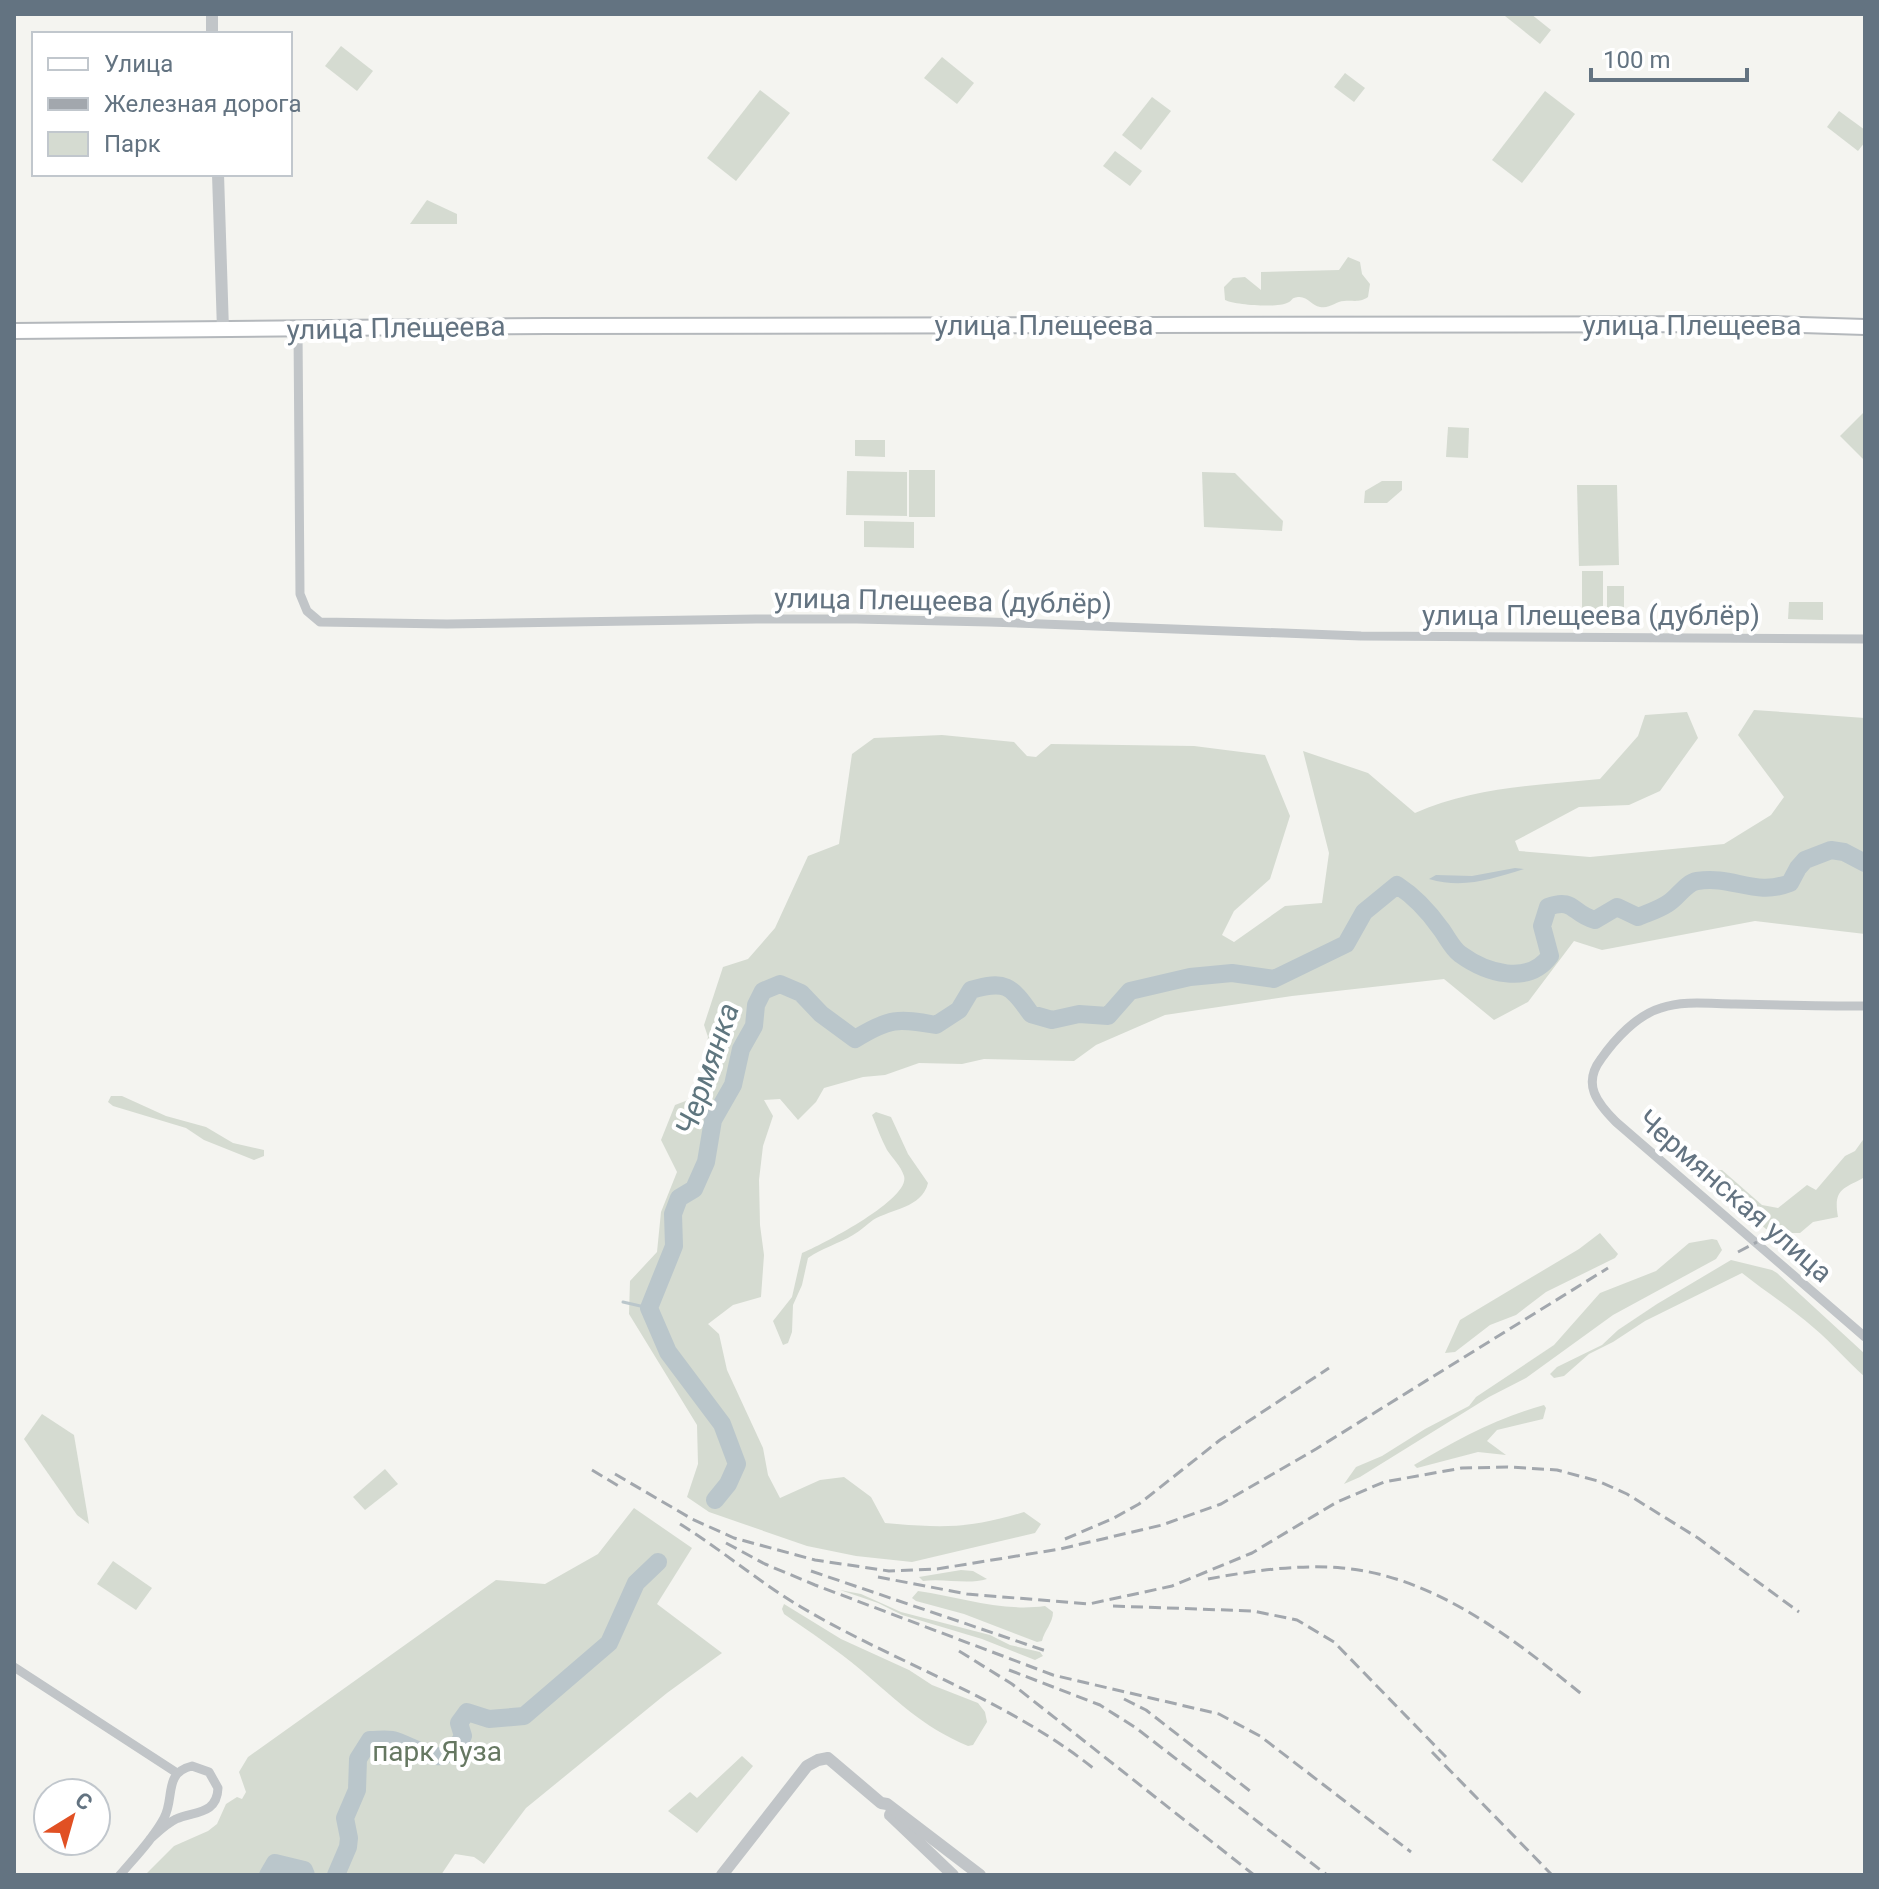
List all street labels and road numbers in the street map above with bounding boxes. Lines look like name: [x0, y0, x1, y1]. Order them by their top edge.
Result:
street label: улица Плещеева: [934, 309, 1154, 342]
street label: улица Плещеева: [1582, 309, 1802, 342]
street label: улица Плещеева: [286, 310, 506, 346]
street label: улица Плещеева (дублёр): [774, 582, 1112, 620]
street label: улица Плещеева (дублёр): [1422, 599, 1760, 632]
street label: Чермянская улица: [1631, 1103, 1839, 1289]

